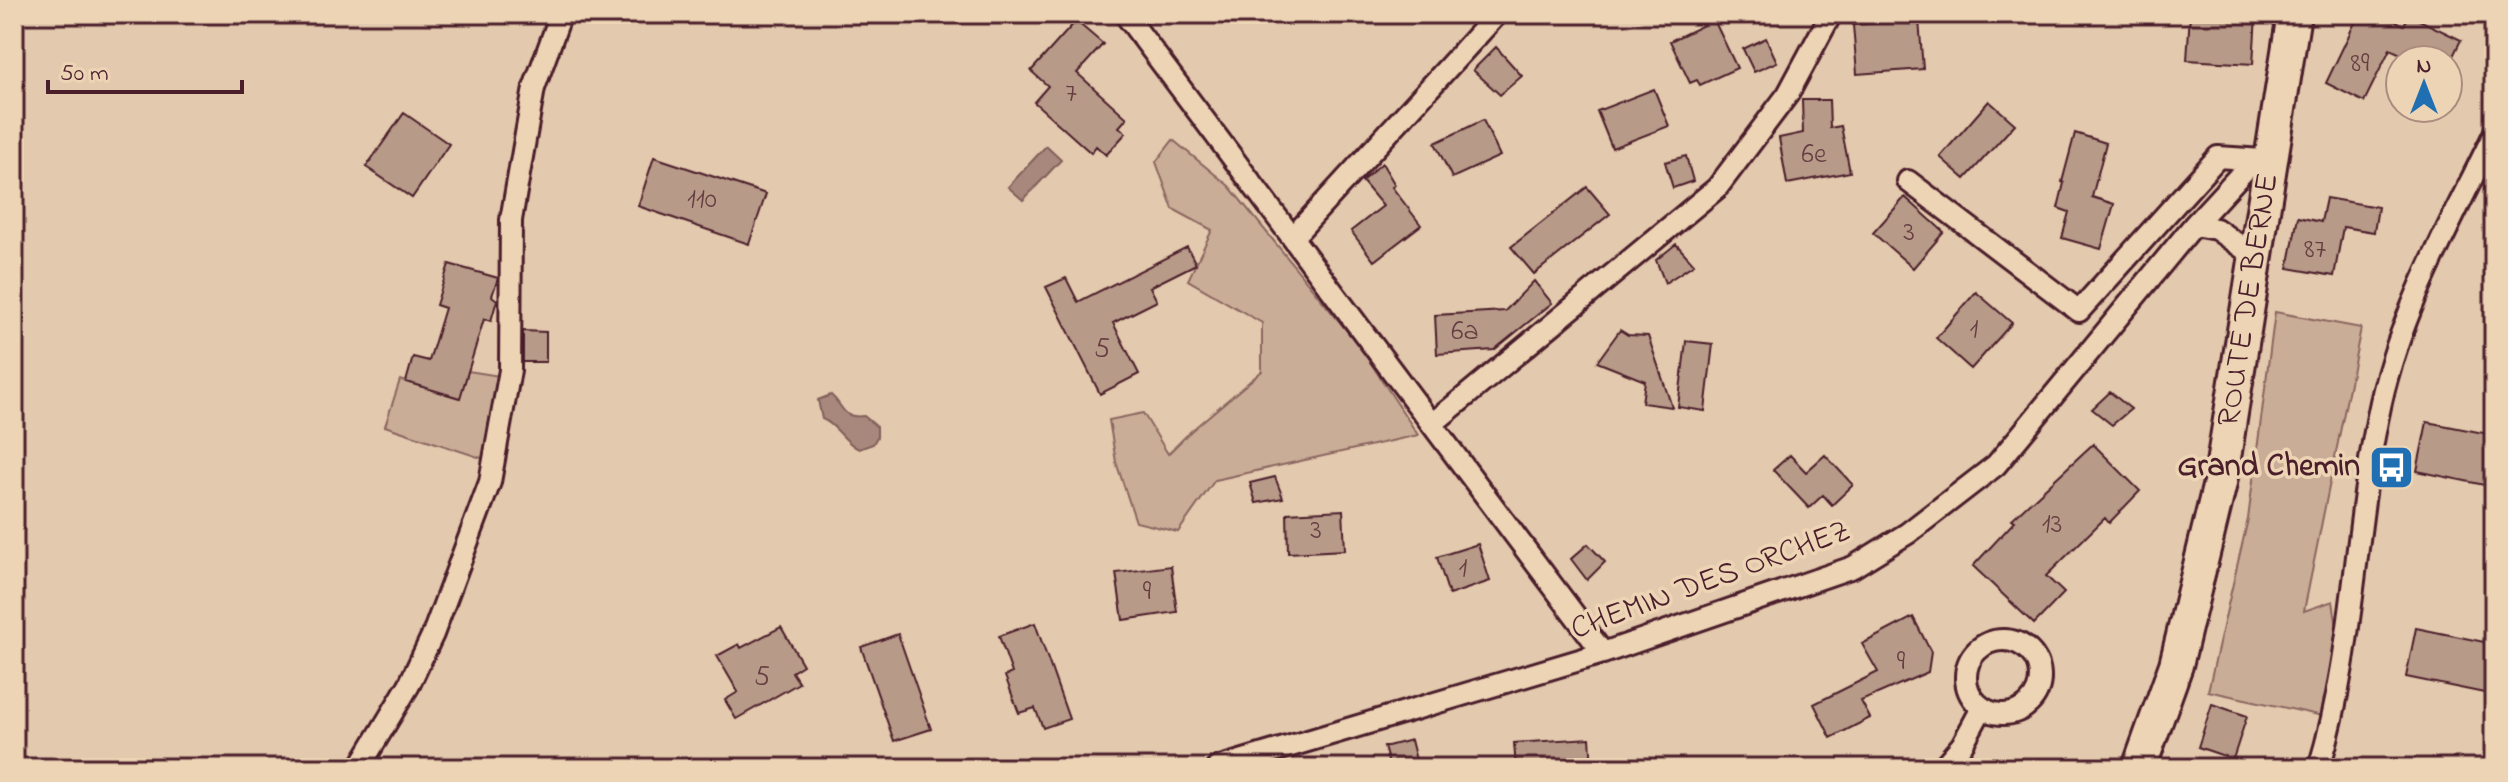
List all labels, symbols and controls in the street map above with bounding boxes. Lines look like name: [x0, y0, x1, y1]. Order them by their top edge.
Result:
scale bar: [48, 44, 242, 94]
house number: 89: [2351, 44, 2370, 85]
north arrow: [2384, 44, 2464, 124]
text: N: [2417, 51, 2431, 83]
text: 50 m: [60, 57, 109, 92]
house number: 7: [1065, 74, 1077, 115]
house number: 6e: [1802, 135, 1827, 176]
street label: ROUTE DE BERNE: [2206, 170, 2292, 430]
house number: 110: [687, 180, 717, 221]
house number: 3: [1903, 213, 1915, 254]
house number: 87: [2304, 230, 2326, 271]
house number: 1: [1970, 310, 1979, 351]
house number: 6a: [1451, 312, 1479, 353]
house number: 5: [1094, 329, 1110, 370]
bus stop icon: Grand Chemin: [2367, 443, 2415, 491]
place label: Grand Chemin: [2178, 444, 2360, 491]
house number: 13: [2042, 505, 2062, 546]
street label: CHEMIN DES ORCHEZ: [1565, 509, 1857, 653]
house number: 3: [1310, 511, 1322, 552]
house number: 1: [1459, 549, 1468, 590]
house number: 9: [1143, 572, 1152, 613]
house number: 9: [1897, 642, 1906, 683]
house number: 5: [754, 657, 770, 698]

